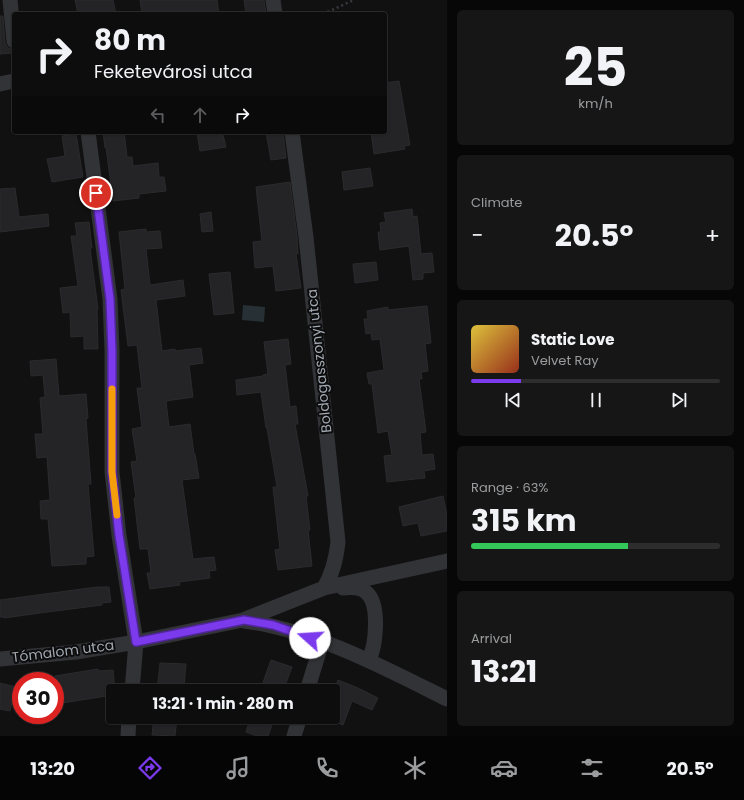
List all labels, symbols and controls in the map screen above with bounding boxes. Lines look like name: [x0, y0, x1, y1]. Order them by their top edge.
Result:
text: 80 m: [94, 21, 166, 60]
icon: right: [28, 28, 80, 80]
text: 25: [564, 31, 627, 104]
text: Feketevárosi utca: [94, 59, 253, 84]
text: km/h: [578, 94, 613, 113]
icon: left: [147, 104, 169, 126]
icon: ahead: [189, 104, 211, 126]
icon: right: [231, 104, 253, 126]
pin: [79, 176, 113, 210]
icon: arrive: [85, 182, 107, 204]
text: Climate: [471, 193, 522, 212]
text: 20.5°: [555, 214, 633, 257]
text: −: [471, 220, 483, 251]
text: +: [705, 220, 720, 251]
street label: Boldogasszonyi utca: [302, 288, 336, 434]
text: Static Love: [531, 329, 615, 350]
text: Velvet Ray: [531, 351, 599, 370]
icon: previous: [502, 389, 524, 411]
icon: pause: [585, 389, 607, 411]
icon: next: [668, 389, 690, 411]
text: Range · 63%: [471, 478, 548, 497]
text: 315 km: [471, 499, 577, 542]
position arrow: [289, 617, 331, 659]
text: Arrival: [471, 629, 512, 648]
street label: Tómalom utca: [11, 635, 115, 667]
text: 13:21: [471, 650, 537, 693]
speed limit sign: 30: [12, 672, 64, 724]
text: 13:21 · 1 min · 280 m: [152, 693, 294, 714]
icon: directions: [136, 754, 164, 782]
icon: music: [224, 754, 252, 782]
icon: phone: [313, 754, 341, 782]
icon: climate: [401, 754, 429, 782]
icon: car: [490, 754, 518, 782]
icon: filters: [578, 754, 606, 782]
text: 13:20: [30, 756, 75, 781]
text: 20.5°: [667, 756, 714, 781]

